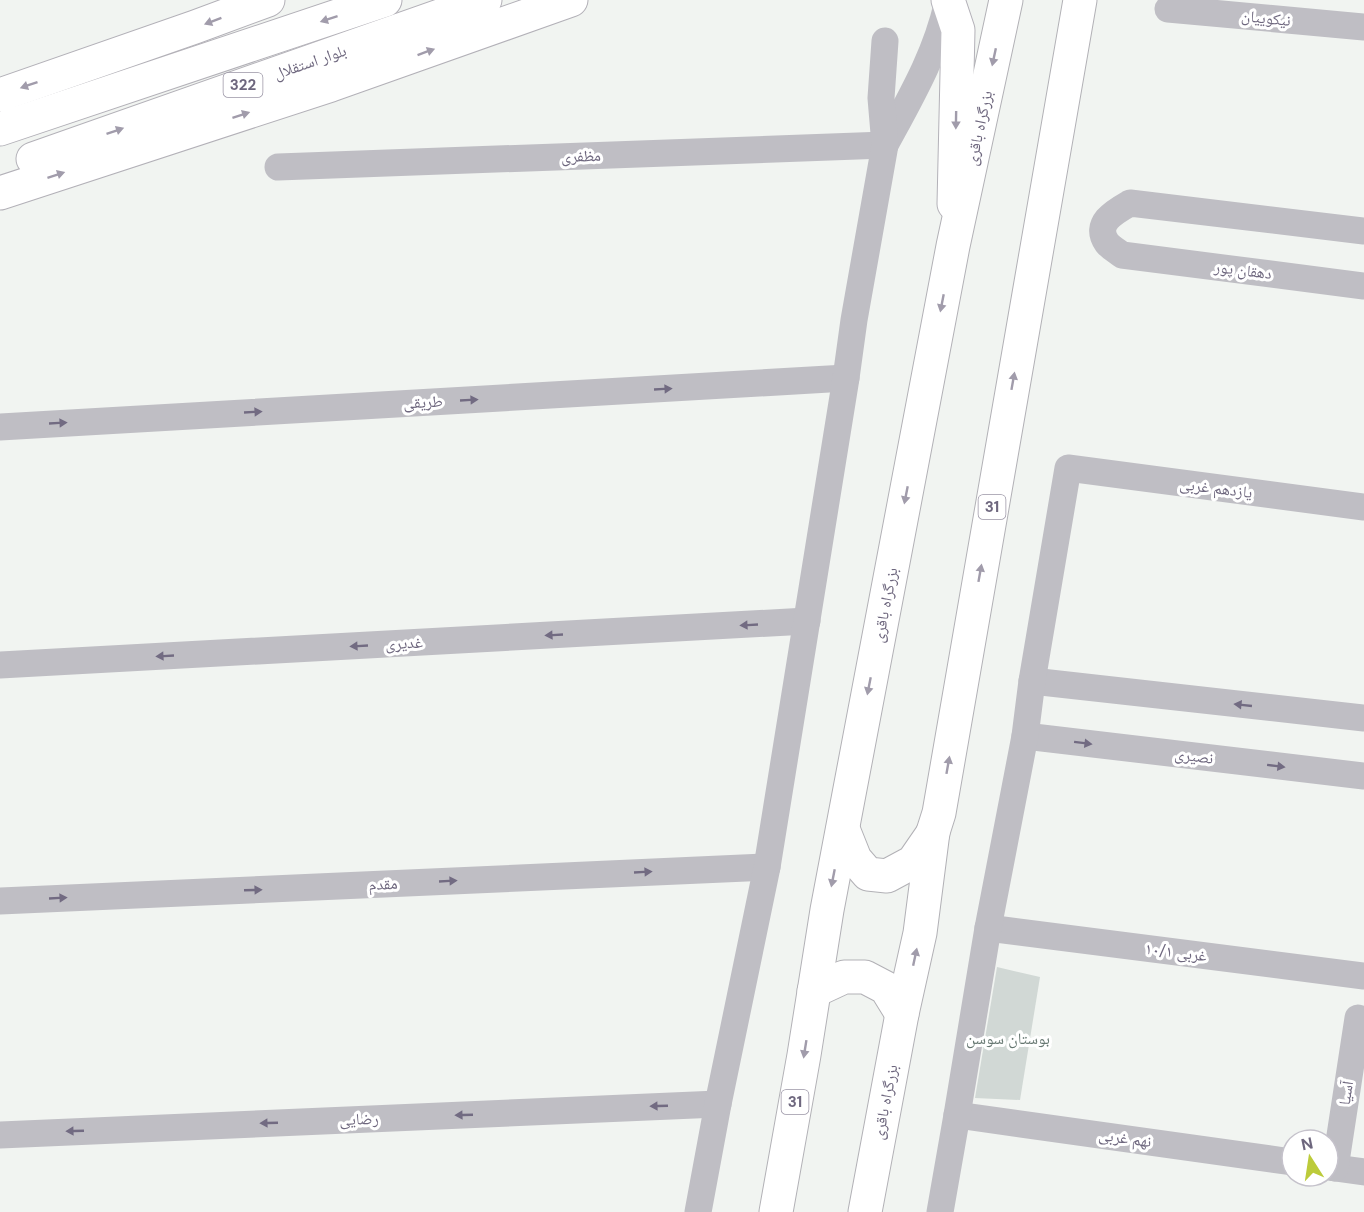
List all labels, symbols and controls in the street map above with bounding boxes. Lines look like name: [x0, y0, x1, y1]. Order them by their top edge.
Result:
street label: نیکوییان: [1240, 5, 1292, 31]
one-way arrow: [320, 14, 338, 24]
one-way arrow: [204, 16, 222, 26]
street label: بلوار استقلال: [271, 40, 349, 84]
one-way arrow: [417, 46, 435, 56]
one-way arrow: [989, 48, 998, 67]
road number: 322: [224, 73, 262, 97]
one-way arrow: [20, 81, 38, 91]
street label: بزرگراه باقری: [961, 89, 997, 167]
one-way arrow: [232, 110, 250, 119]
one-way arrow: [951, 110, 961, 129]
one-way arrow: [106, 125, 124, 135]
street label: مظفری: [561, 145, 601, 167]
one-way arrow: [47, 170, 65, 179]
street label: دهقان پور: [1212, 256, 1273, 284]
one-way arrow: [937, 294, 946, 313]
one-way arrow: [1009, 371, 1018, 390]
one-way arrow: [654, 384, 673, 393]
street label: طریقی: [403, 390, 443, 414]
one-way arrow: [459, 395, 478, 404]
one-way arrow: [244, 408, 263, 417]
one-way arrow: [49, 419, 68, 428]
street label: یازدهم غربی: [1178, 473, 1254, 503]
one-way arrow: [901, 485, 910, 504]
road number: 31: [978, 495, 1006, 519]
one-way arrow: [976, 563, 985, 582]
street label: بزرگراه باقری: [867, 566, 903, 644]
one-way arrow: [739, 620, 758, 629]
one-way arrow: [545, 630, 564, 640]
street label: غدیری: [385, 632, 423, 654]
one-way arrow: [350, 641, 369, 650]
one-way arrow: [155, 652, 174, 661]
one-way arrow: [864, 677, 873, 696]
one-way arrow: [1234, 700, 1253, 710]
one-way arrow: [1073, 738, 1092, 748]
street label: نصیری: [1173, 743, 1215, 769]
one-way arrow: [943, 755, 952, 774]
one-way arrow: [1267, 761, 1286, 770]
one-way arrow: [633, 868, 652, 877]
one-way arrow: [828, 869, 837, 888]
street label: مقدم: [368, 873, 398, 895]
one-way arrow: [439, 876, 458, 886]
one-way arrow: [244, 885, 263, 894]
one-way arrow: [49, 894, 68, 903]
street label: ۱۰/۱ غربی: [1144, 938, 1208, 966]
one-way arrow: [910, 948, 920, 966]
park label: بوستان سوسن: [966, 1028, 1050, 1049]
one-way arrow: [800, 1040, 809, 1059]
street label: بزرگراه باقری: [867, 1063, 903, 1141]
street label: آسیا: [1334, 1079, 1358, 1107]
road number: 31: [782, 1090, 808, 1114]
one-way arrow: [650, 1102, 669, 1111]
street label: رضایی: [339, 1108, 379, 1130]
one-way arrow: [455, 1110, 474, 1119]
one-way arrow: [260, 1119, 279, 1128]
street label: نهم غربی: [1097, 1124, 1153, 1152]
one-way arrow: [65, 1127, 84, 1136]
north arrow: [1280, 1128, 1340, 1188]
text: N: [1299, 1132, 1315, 1155]

